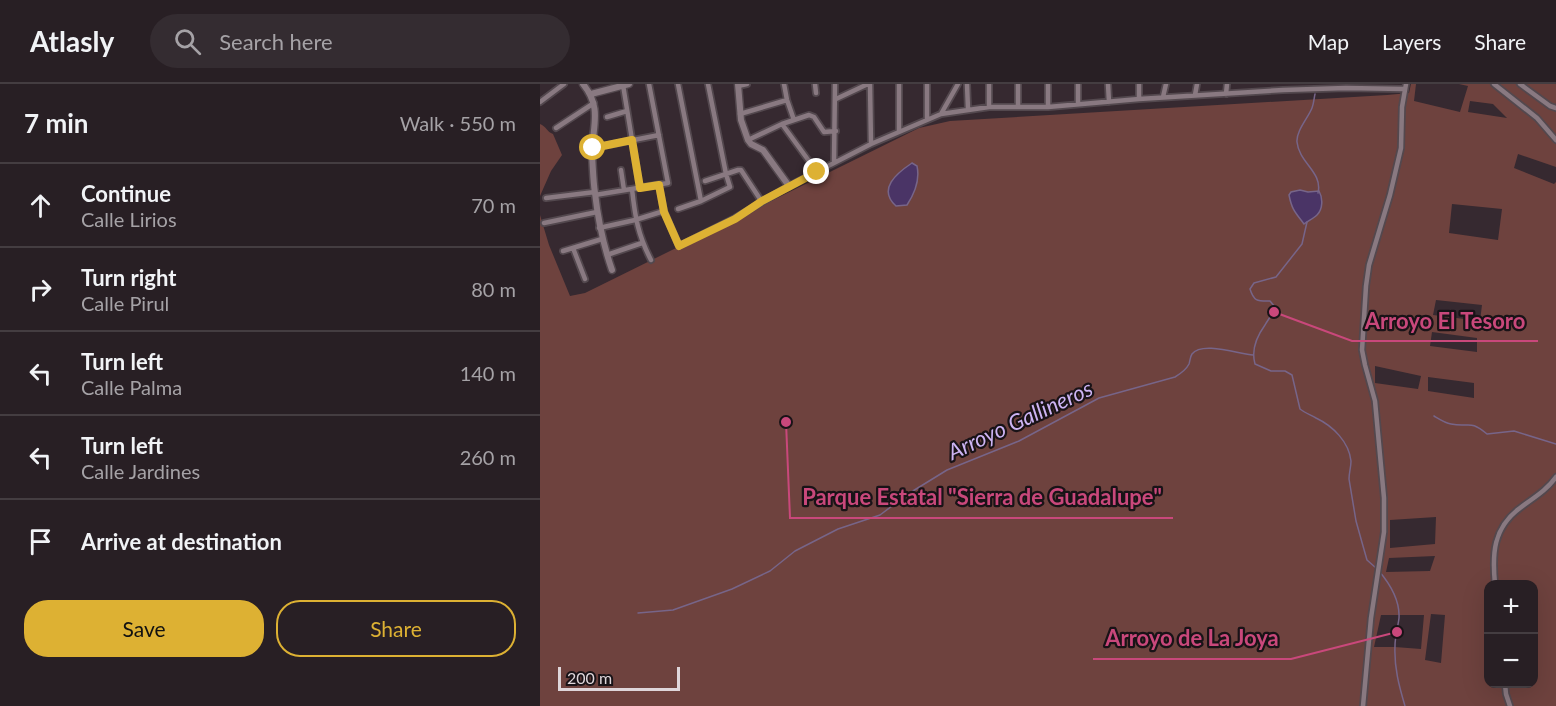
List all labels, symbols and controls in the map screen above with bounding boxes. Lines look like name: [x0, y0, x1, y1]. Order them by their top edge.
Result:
search box: [150, 14, 570, 68]
text: Atlasly: [30, 24, 114, 58]
icon: search: [171, 25, 204, 58]
text: Search here: [219, 28, 333, 55]
text: Map: [1308, 29, 1349, 54]
text: Layers: [1382, 29, 1441, 54]
text: Share: [1474, 29, 1526, 54]
text: 7 min: [24, 107, 88, 139]
text: Walk · 550 m: [400, 111, 516, 135]
route start: [579, 134, 605, 160]
route end: [803, 158, 829, 184]
text: Continue: [81, 180, 171, 207]
icon: ahead: [24, 189, 57, 222]
text: 70 m: [471, 193, 516, 217]
text: Calle Lirios: [81, 207, 177, 231]
text: Turn right: [81, 264, 176, 291]
icon: right: [24, 273, 57, 306]
text: 80 m: [471, 277, 516, 301]
text: Calle Pirul: [81, 291, 169, 315]
callout: Arroyo El Tesoro: [1352, 301, 1538, 341]
text: Arroyo El Tesoro: [1364, 307, 1525, 334]
text: Turn left: [81, 348, 163, 375]
icon: left: [24, 357, 57, 390]
text: 140 m: [460, 361, 516, 385]
water label: Arroyo Gallineros: [942, 374, 1097, 465]
text: Calle Palma: [81, 375, 182, 399]
text: Turn left: [81, 432, 163, 459]
icon: left: [24, 441, 57, 474]
text: 260 m: [460, 445, 516, 469]
text: Calle Jardines: [81, 459, 200, 483]
callout: Parque Estatal "Sierra de Guadalupe": [790, 478, 1173, 518]
text: Parque Estatal "Sierra de Guadalupe": [802, 483, 1162, 510]
icon: arrive: [24, 525, 57, 558]
text: Arrive at destination: [81, 528, 282, 555]
map controls: [1484, 580, 1538, 688]
button: +: [1484, 580, 1538, 634]
button: Save: [24, 600, 264, 657]
button: Share: [276, 600, 516, 657]
callout: Arroyo de La Joya: [1093, 619, 1291, 659]
text: Arroyo de La Joya: [1104, 624, 1279, 651]
button: −: [1484, 634, 1538, 688]
scale bar: [558, 664, 680, 692]
text: 200 m: [567, 668, 612, 687]

